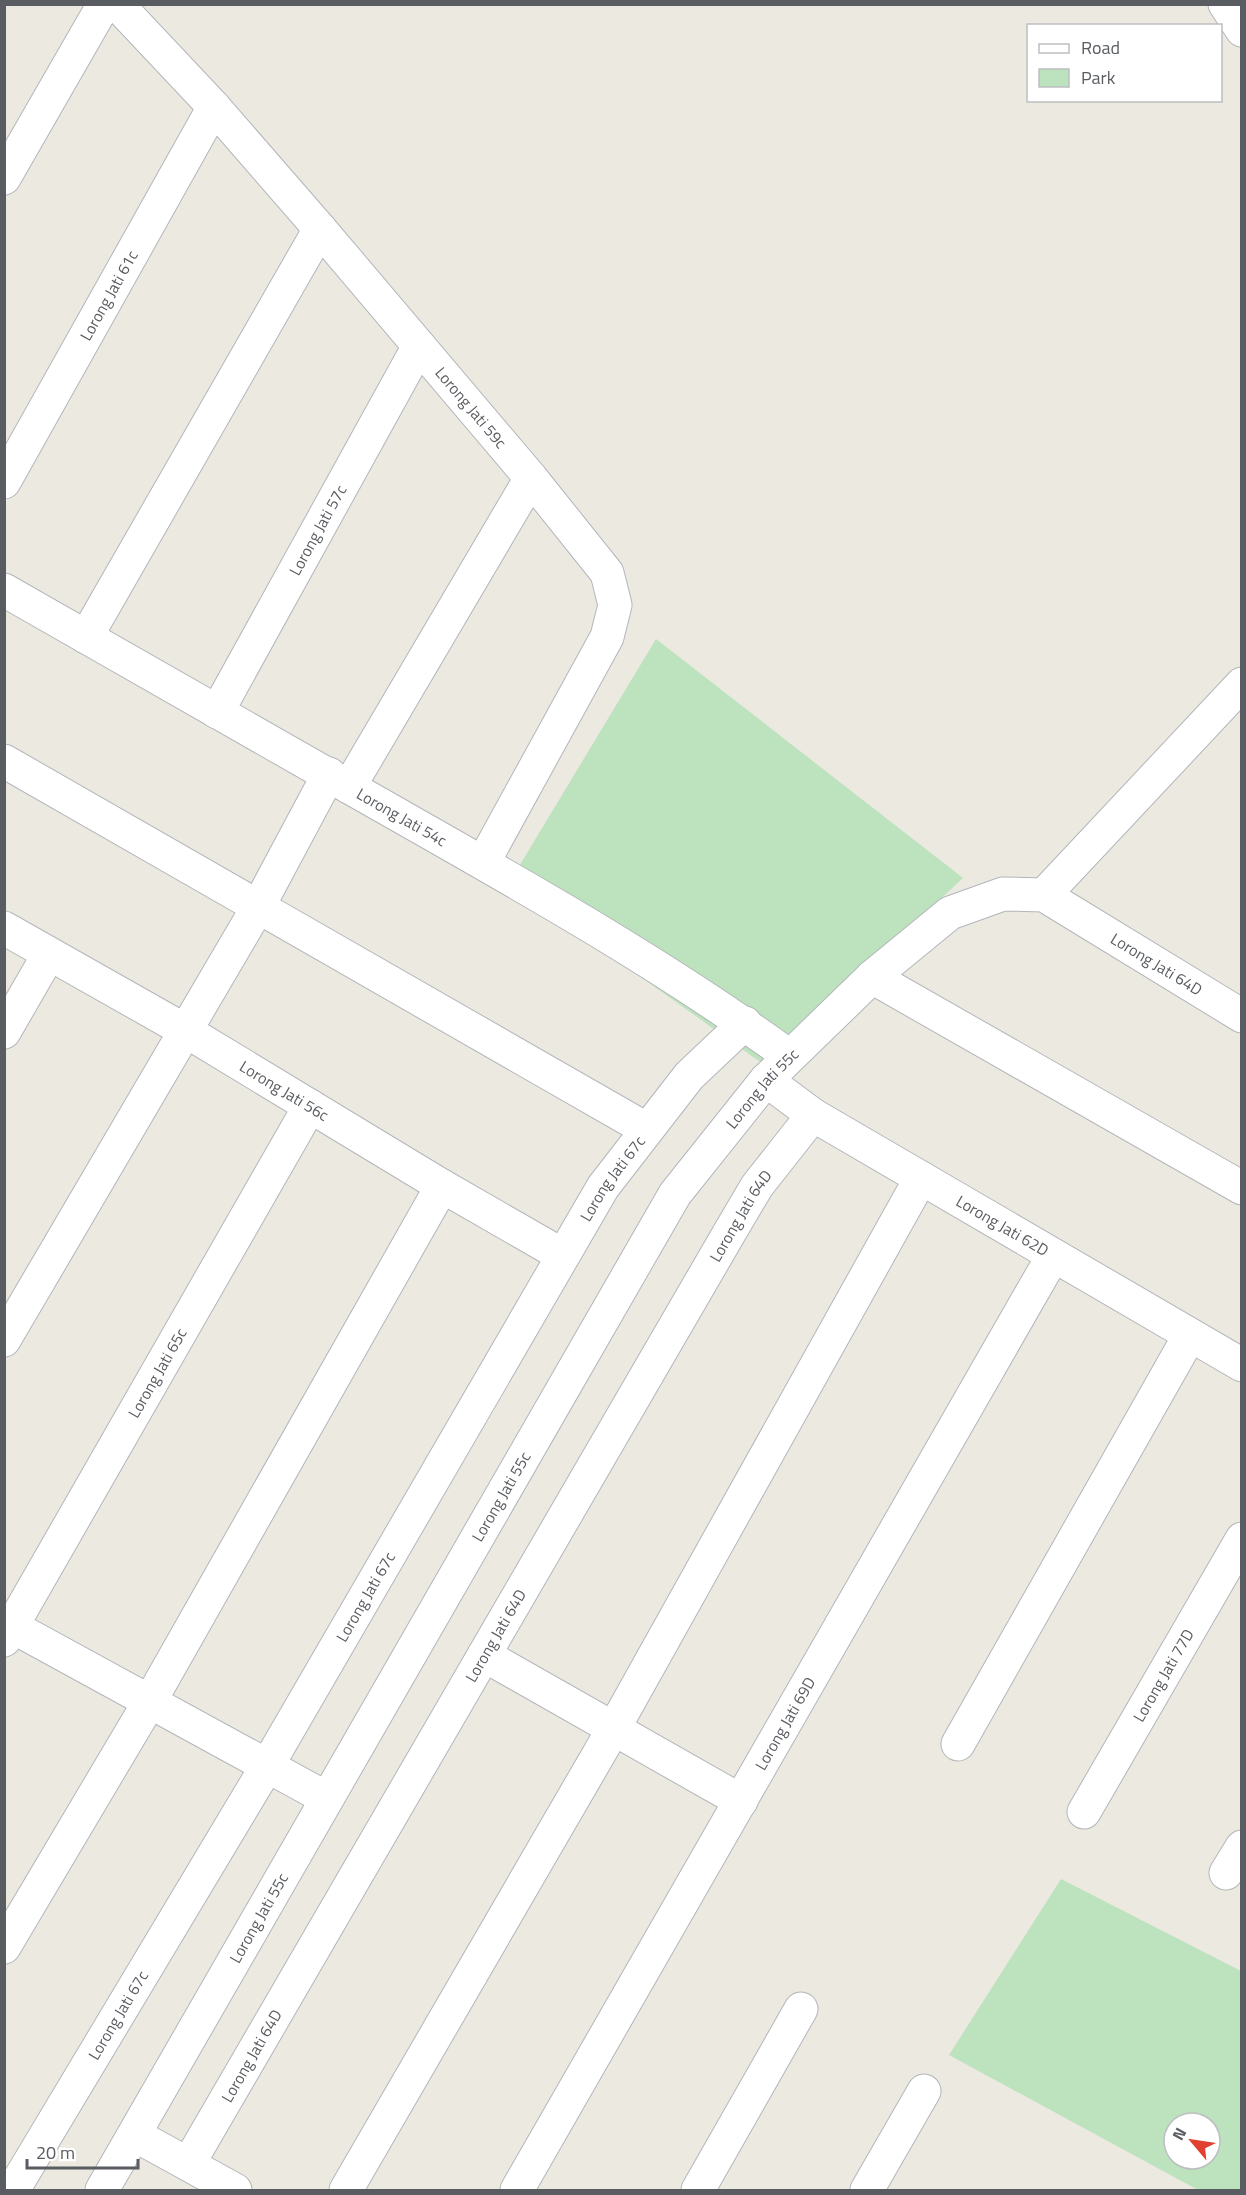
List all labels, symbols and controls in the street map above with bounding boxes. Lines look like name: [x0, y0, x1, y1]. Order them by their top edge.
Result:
legend: [1027, 24, 1222, 102]
text: Road: [1081, 34, 1120, 61]
text: Park: [1081, 64, 1116, 91]
street label: Lorong Jati 61c: [74, 246, 144, 345]
street label: Lorong Jati 59c: [430, 361, 513, 454]
street label: Lorong Jati 57c: [283, 480, 352, 580]
street label: Lorong Jati 54c: [352, 782, 451, 852]
street label: Lorong Jati 64D: [1106, 927, 1207, 1001]
street label: Lorong Jati 55c: [720, 1043, 804, 1134]
street label: Lorong Jati 56c: [235, 1054, 333, 1127]
street label: Lorong Jati 67c: [574, 1130, 651, 1226]
street label: Lorong Jati 64D: [703, 1165, 777, 1266]
street label: Lorong Jati 62D: [952, 1189, 1053, 1262]
street label: Lorong Jati 65c: [122, 1323, 193, 1422]
street label: Lorong Jati 55c: [465, 1447, 536, 1546]
street label: Lorong Jati 67c: [330, 1547, 401, 1646]
street label: Lorong Jati 64D: [459, 1585, 532, 1686]
street label: Lorong Jati 77D: [1127, 1624, 1200, 1726]
street label: Lorong Jati 69D: [749, 1672, 821, 1774]
street label: Lorong Jati 55c: [223, 1868, 294, 1967]
street label: Lorong Jati 67c: [82, 1966, 154, 2064]
street label: Lorong Jati 64D: [215, 2005, 288, 2107]
north arrow: [1162, 2111, 1222, 2171]
text: N: [1166, 2123, 1192, 2144]
scale bar: [27, 2132, 138, 2170]
text: 20 m: [36, 2139, 75, 2166]

